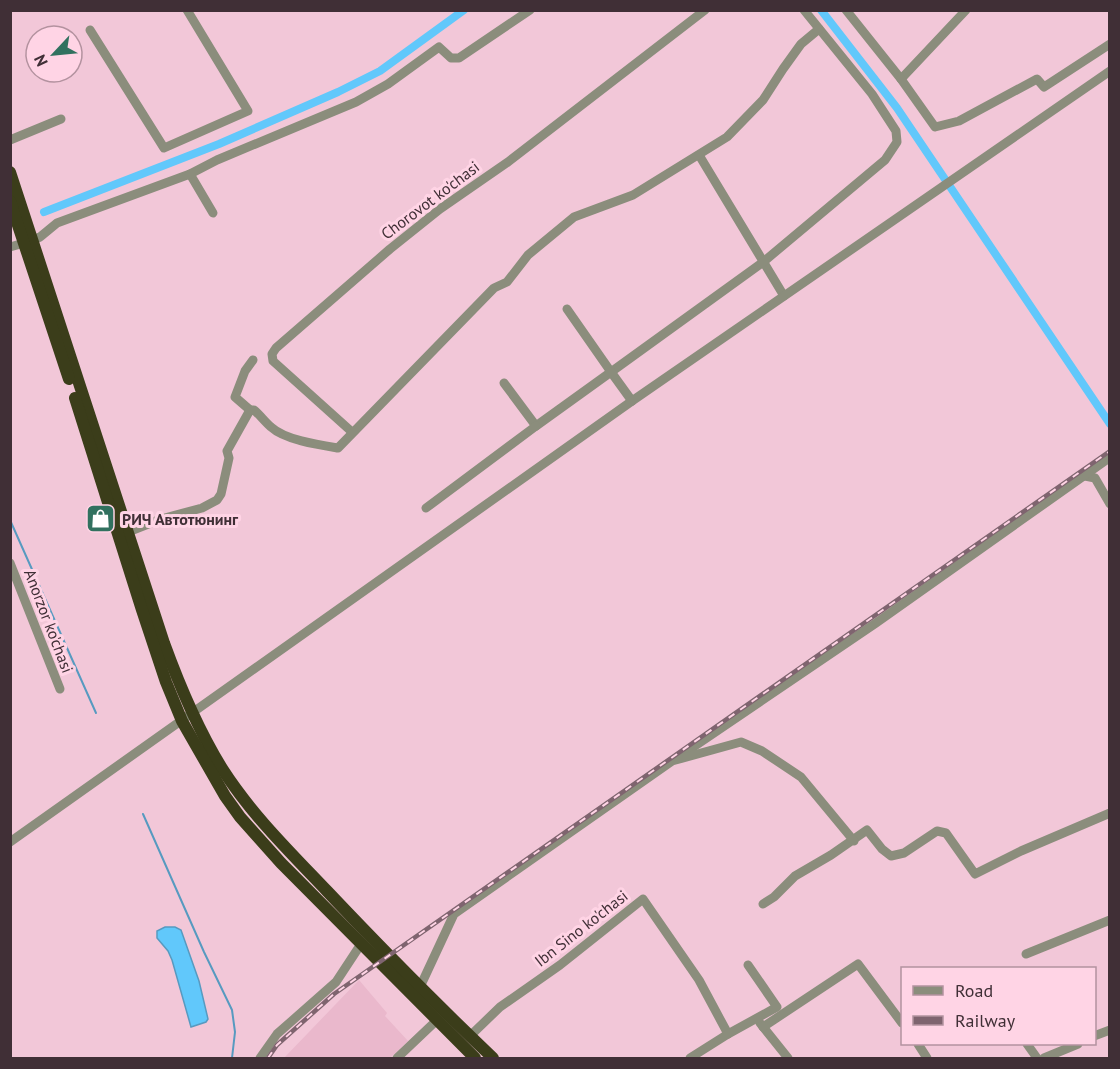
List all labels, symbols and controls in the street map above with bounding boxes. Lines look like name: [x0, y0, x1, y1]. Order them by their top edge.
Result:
north arrow: [24, 24, 84, 84]
text: N: [29, 51, 52, 70]
street label: Chorovot ko'chasi: [377, 156, 483, 244]
shop icon: РИЧ Автотюнинг: [85, 503, 117, 535]
place label: РИЧ Автотюнинг: [122, 509, 239, 529]
street label: Anorzor ko'chasi: [20, 566, 78, 676]
street label: Ibn Sino ko'chasi: [530, 885, 632, 971]
legend: [901, 967, 1096, 1045]
text: Road: [955, 979, 993, 1002]
text: Railway: [955, 1009, 1016, 1032]

